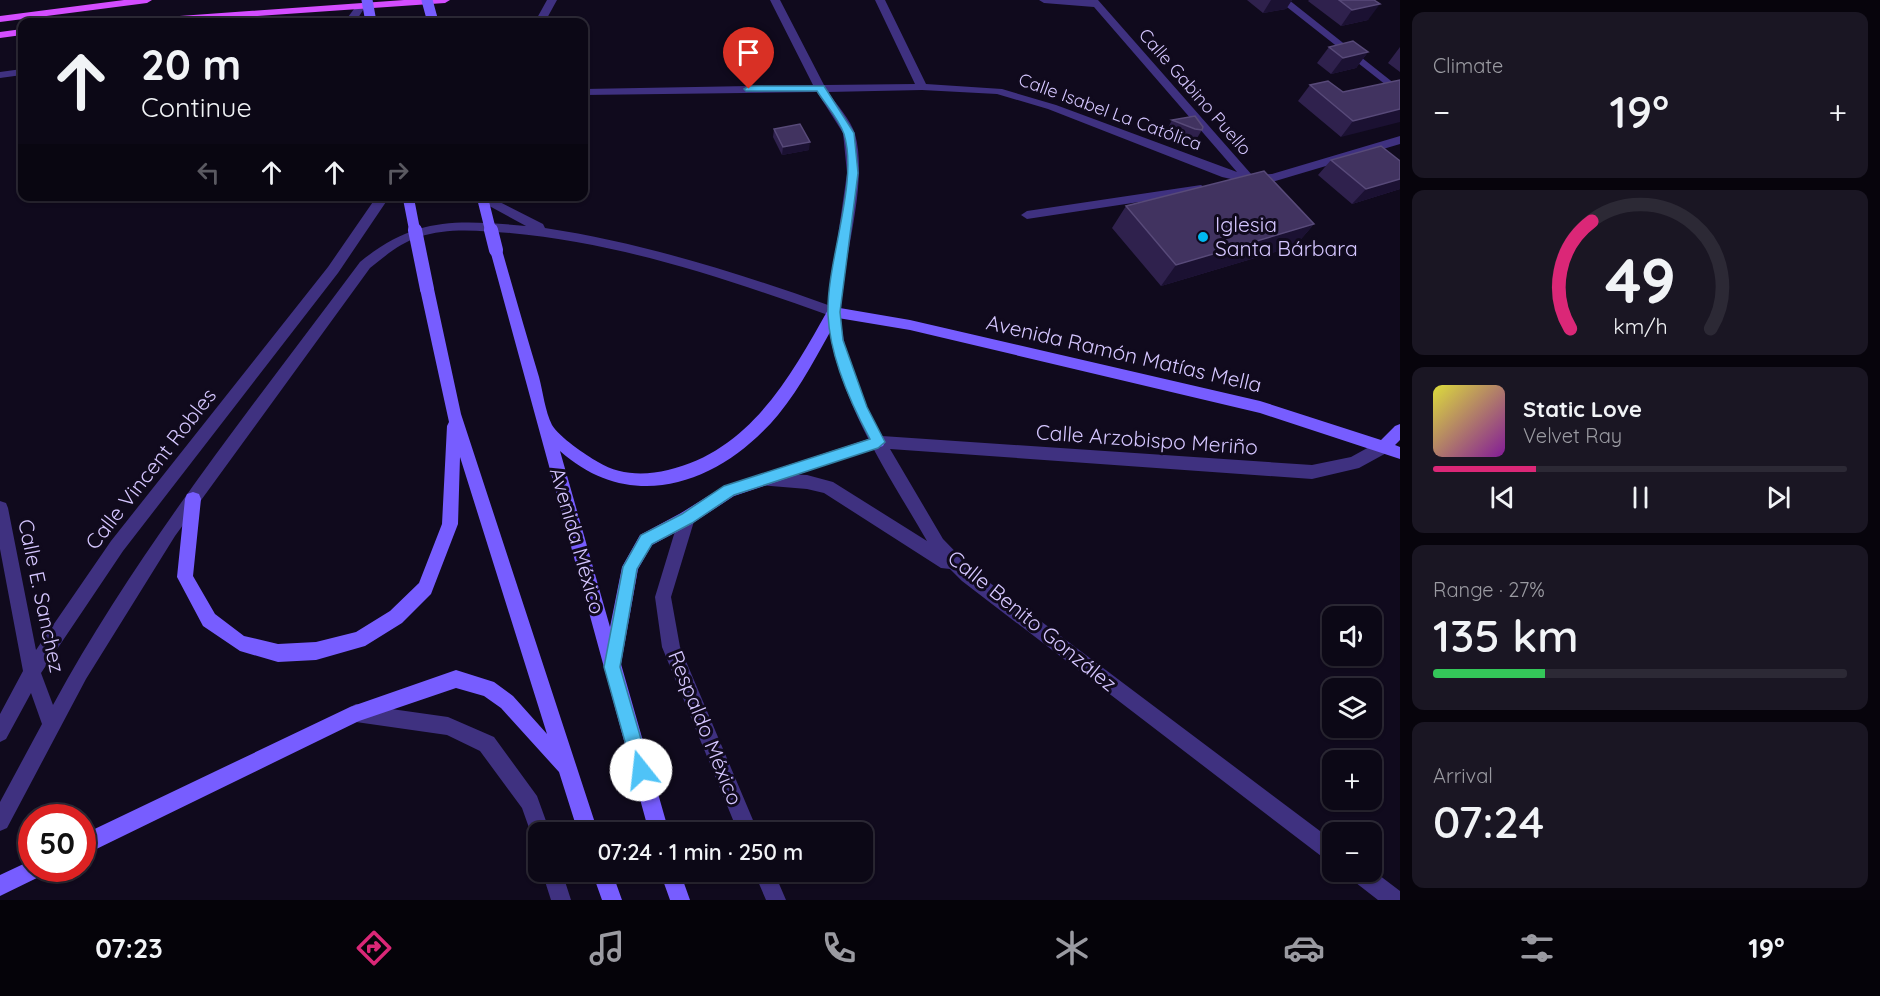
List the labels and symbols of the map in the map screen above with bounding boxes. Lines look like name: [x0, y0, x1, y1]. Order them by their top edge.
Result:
street label: Calle Gabino Puello: [1134, 24, 1257, 160]
pin: [723, 27, 774, 89]
street label: Calle Isabel La Católica: [1015, 68, 1205, 155]
place label: Iglesia Santa Bárbara: [1215, 211, 1358, 261]
marker: Iglesia Santa Bárbara: [1196, 230, 1210, 244]
street label: Avenida Ramón Matías Mella: [984, 309, 1264, 397]
street label: Calle Vincent Robles: [79, 383, 221, 554]
street label: Calle Arzobispo Meriño: [1035, 418, 1259, 460]
street label: Avenida México: [545, 465, 611, 617]
street label: Calle E. Sanchez: [13, 517, 71, 675]
street label: Calle Benito González: [943, 544, 1122, 696]
street label: Respaldo México: [663, 647, 749, 809]
position arrow: [609, 738, 673, 802]
speed limit sign: 50: [18, 804, 96, 882]

